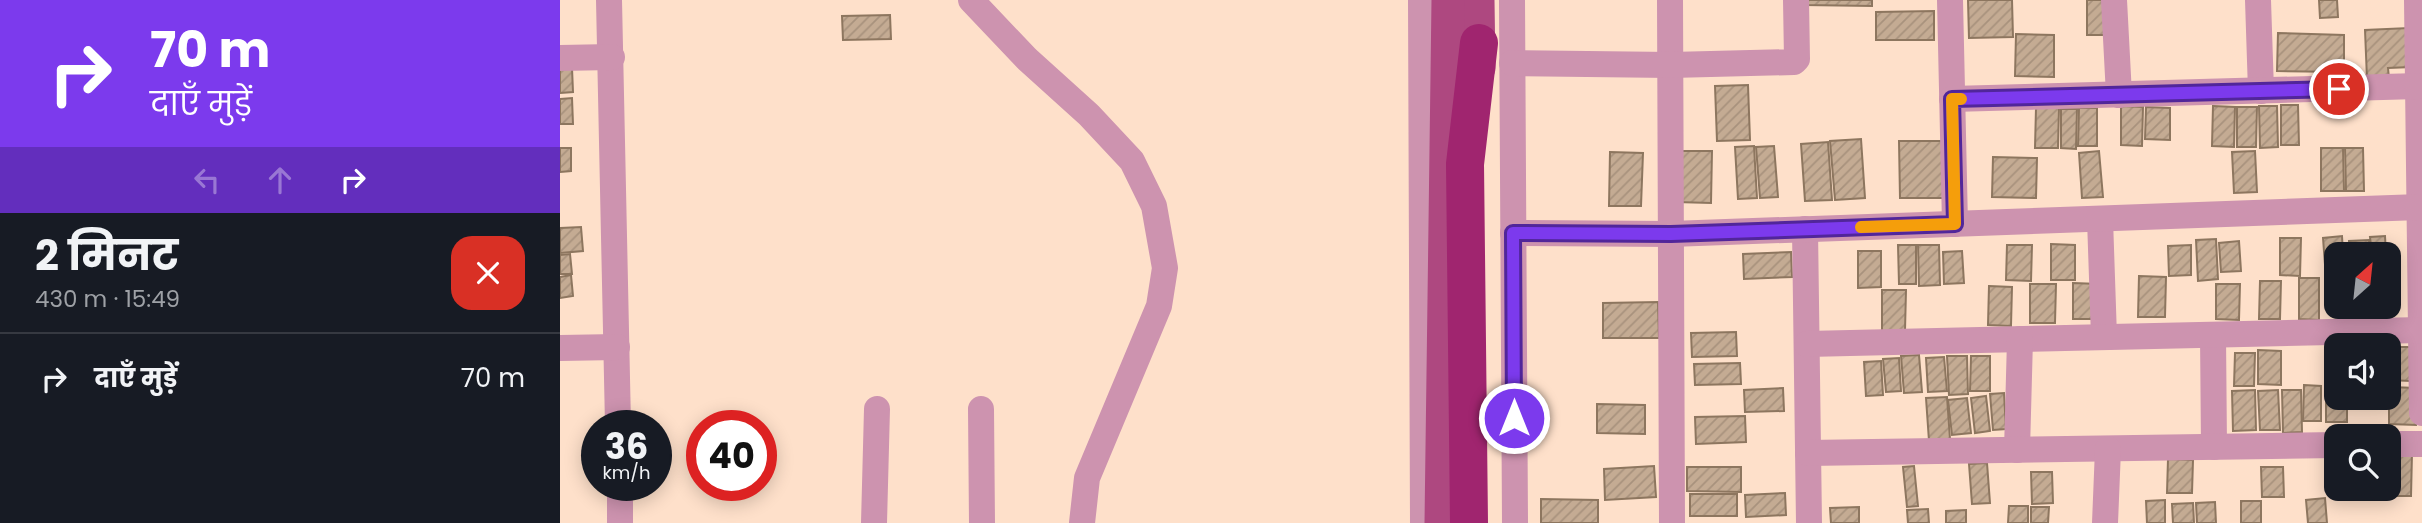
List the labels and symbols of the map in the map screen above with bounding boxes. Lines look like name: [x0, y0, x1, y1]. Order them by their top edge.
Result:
pin: [2309, 59, 2369, 119]
north arrow: [2324, 242, 2401, 318]
position arrow: [1477, 381, 1551, 455]
speed limit sign: 40: [686, 410, 777, 501]

